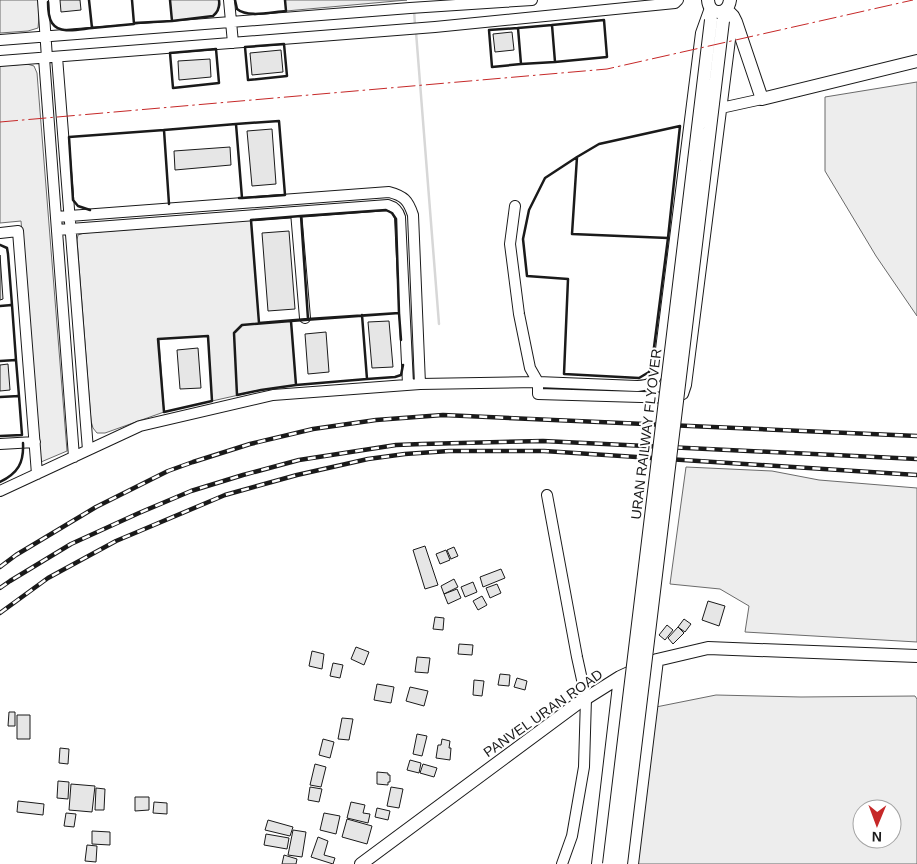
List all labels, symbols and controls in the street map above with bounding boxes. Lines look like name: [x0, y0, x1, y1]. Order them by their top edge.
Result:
street label: URAN RAILWAY FLYOVER: [628, 348, 664, 520]
street label: PANVEL URAN ROAD: [480, 666, 606, 760]
north arrow: [852, 799, 902, 849]
text: N: [872, 829, 882, 845]

